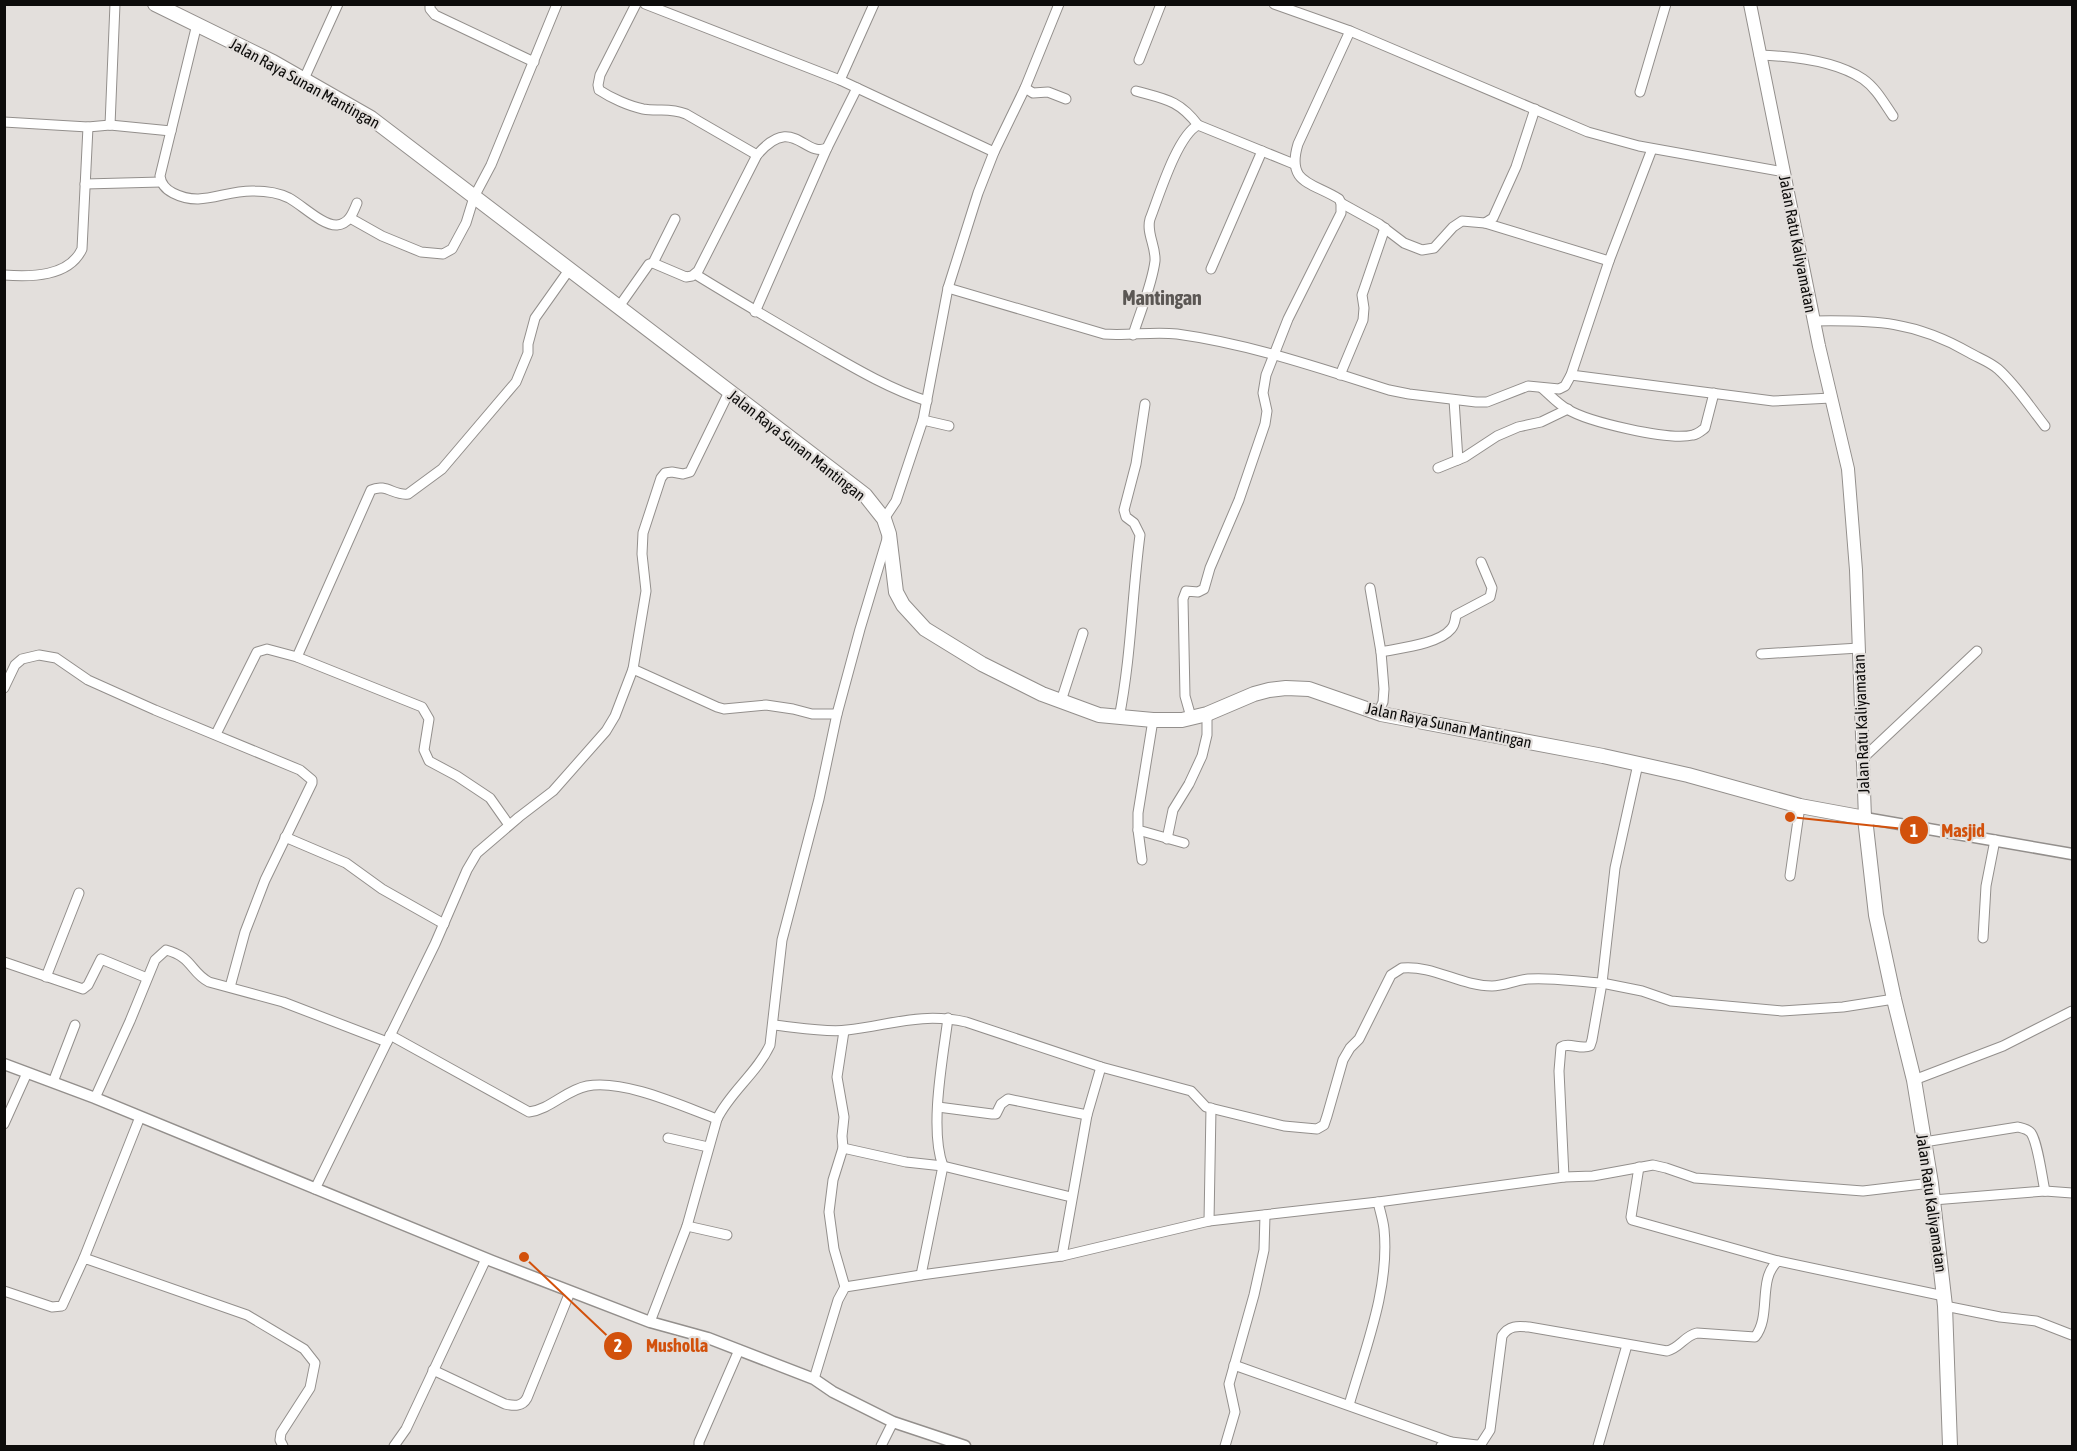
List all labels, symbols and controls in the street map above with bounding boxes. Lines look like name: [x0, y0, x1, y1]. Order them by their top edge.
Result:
street label: Jalan Raya Sunan Mantingan: [226, 34, 383, 133]
street label: Jalan Ratu Kaliyamatan: [1775, 174, 1820, 314]
district label: Mantingan: [1122, 286, 1202, 309]
street label: Jalan Raya Sunan Mantingan: [724, 386, 869, 505]
street label: Jalan Ratu Kaliyamatan: [1850, 654, 1873, 794]
street label: Jalan Raya Sunan Mantingan: [1364, 699, 1534, 752]
callout: Masjid: [1899, 812, 1997, 848]
text: 1: [1910, 820, 1918, 841]
text: Masjid: [1941, 820, 1985, 841]
street label: Jalan Ratu Kaliyamatan: [1912, 1133, 1951, 1274]
callout: Musholla: [603, 1328, 720, 1364]
text: 2: [614, 1335, 622, 1356]
text: Musholla: [646, 1335, 708, 1356]

